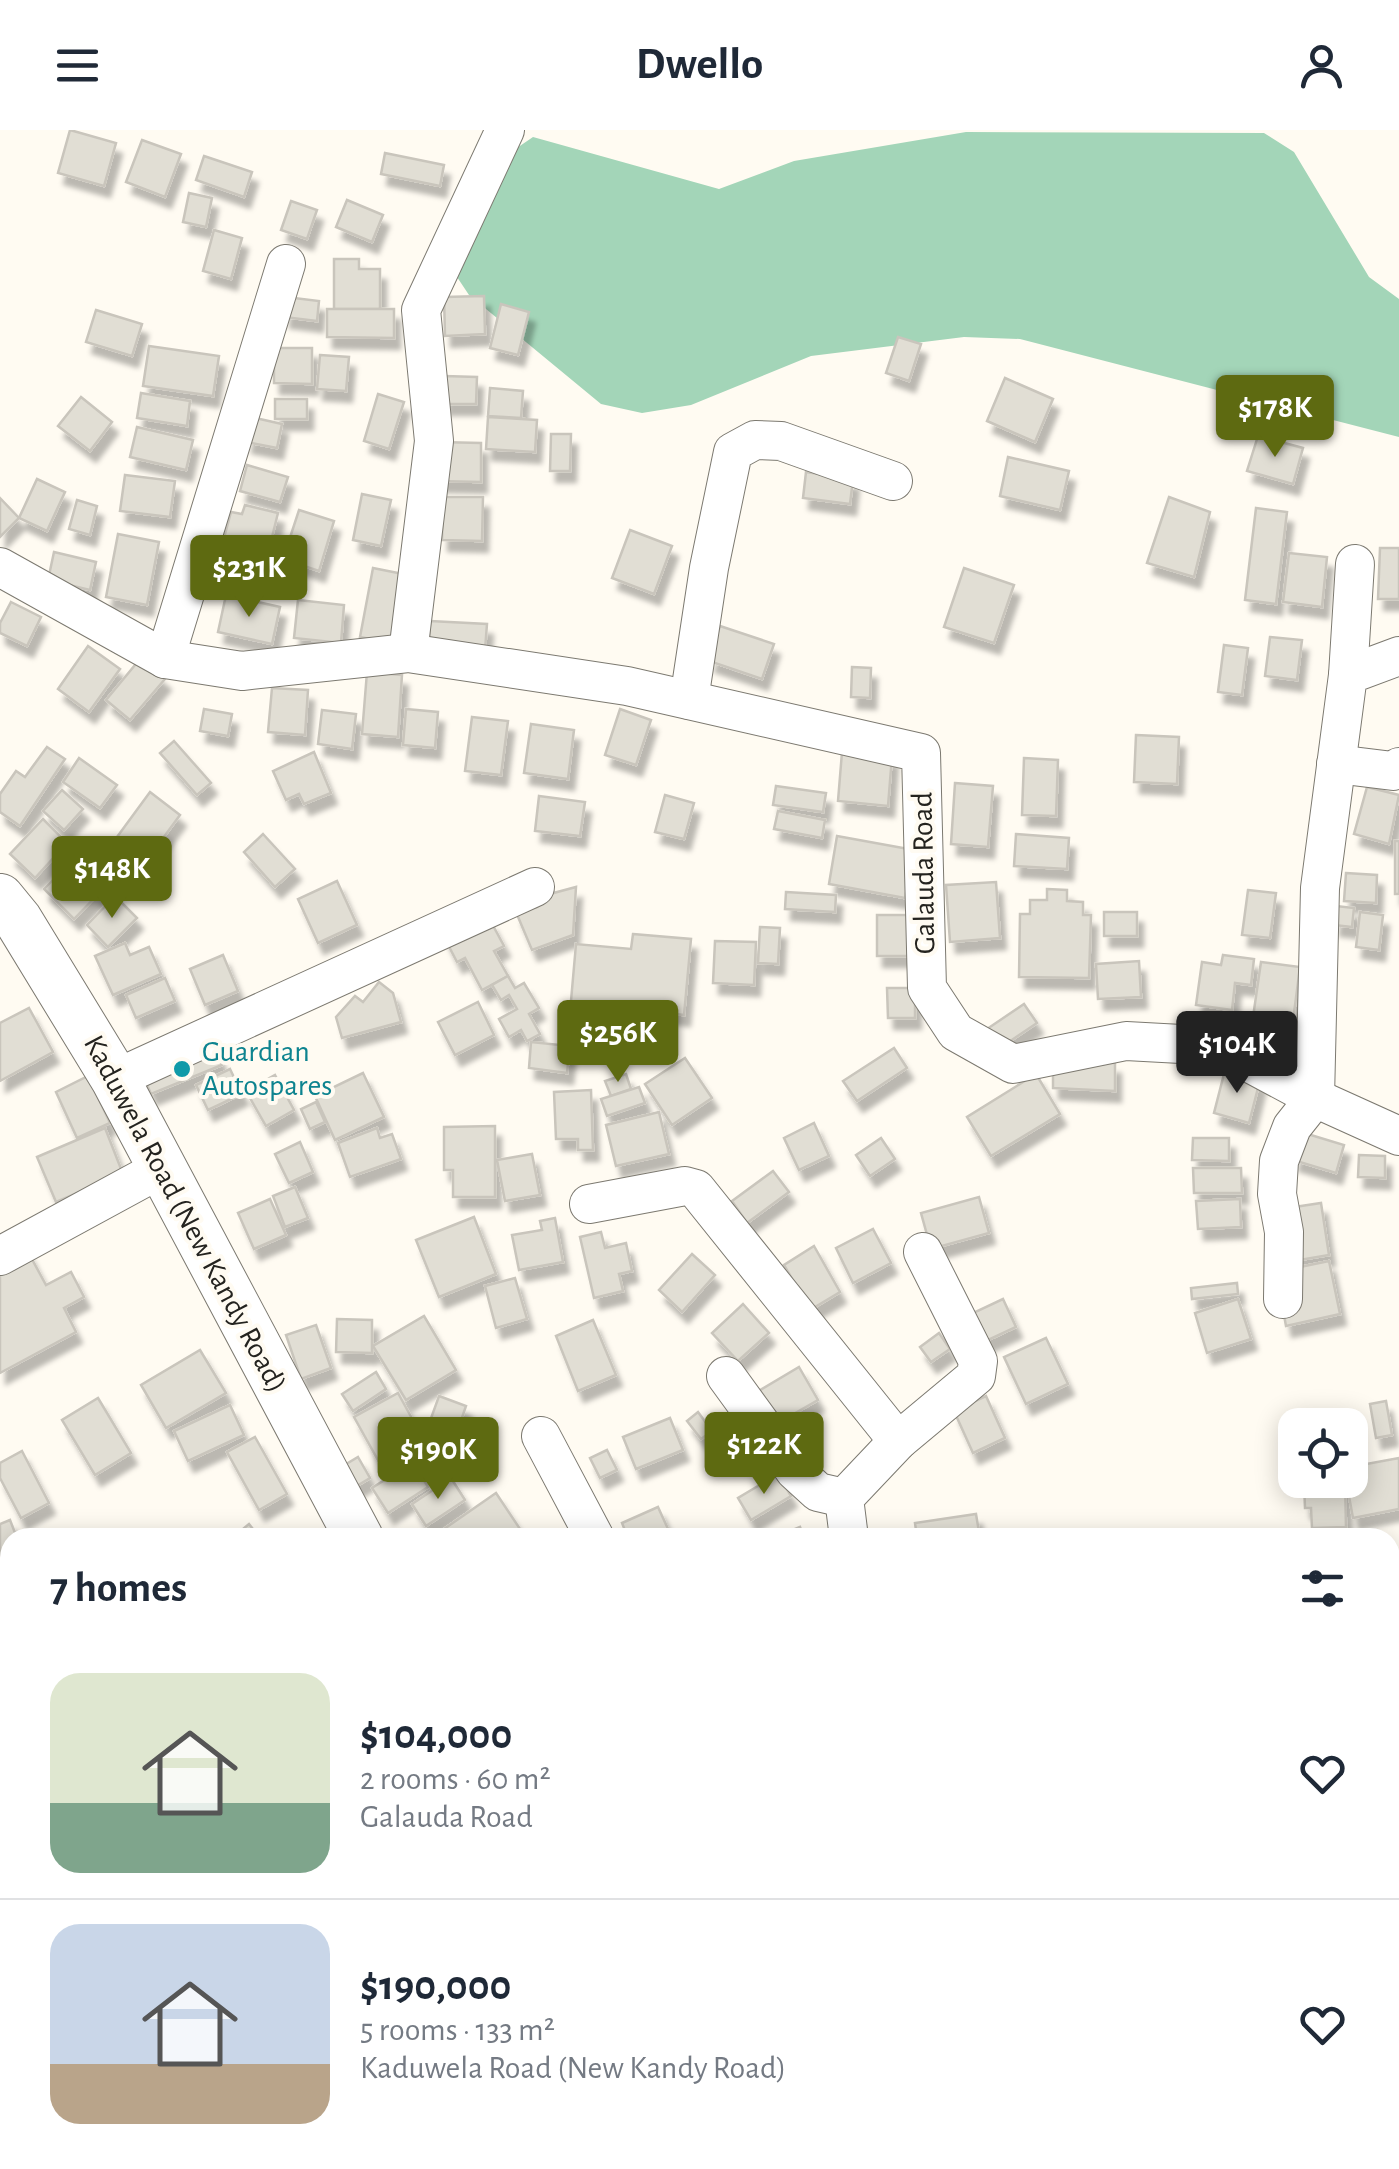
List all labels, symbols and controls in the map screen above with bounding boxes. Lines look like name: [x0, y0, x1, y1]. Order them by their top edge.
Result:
icon: menu: [50, 38, 105, 93]
icon: person: [1294, 38, 1349, 93]
text: Dwello: [636, 42, 763, 87]
pin: $178K: [1205, 375, 1345, 460]
text: $178K: [1238, 391, 1312, 423]
pin: $231K: [179, 535, 319, 620]
text: $231K: [212, 551, 286, 583]
street label: Galauda Road: [908, 792, 940, 954]
pin: $148K: [42, 836, 182, 921]
text: $148K: [74, 852, 150, 884]
pin: $256K: [548, 1000, 688, 1085]
pin: $104K: [1167, 1011, 1307, 1096]
text: $256K: [579, 1016, 657, 1048]
text: $104K: [1198, 1027, 1276, 1059]
street label: Kaduwela Road (New Kandy Road): [78, 1031, 292, 1397]
place label: Guardian Autospares: [202, 1037, 332, 1101]
marker: Guardian Autospares: [171, 1058, 193, 1080]
map controls: [1278, 1408, 1368, 1498]
button: locate: [1278, 1408, 1368, 1498]
pin: $122K: [694, 1412, 834, 1497]
pin: $190K: [368, 1417, 508, 1502]
text: $122K: [727, 1428, 801, 1460]
text: $190K: [400, 1433, 476, 1465]
icon: filters: [1295, 1561, 1350, 1616]
text: 7 homes: [50, 1567, 187, 1609]
icon: home: [130, 1713, 250, 1833]
text: $104,000: [360, 1714, 512, 1756]
icon: heart: [1295, 1746, 1350, 1801]
text: 2 rooms · 60 m²: [360, 1763, 551, 1795]
text: Galauda Road: [360, 1801, 533, 1833]
icon: home: [130, 1964, 250, 2084]
text: $190,000: [360, 1965, 511, 2007]
icon: heart: [1295, 1997, 1350, 2052]
text: 5 rooms · 133 m²: [360, 2014, 555, 2046]
text: Kaduwela Road (New Kandy Road): [360, 2052, 786, 2084]

